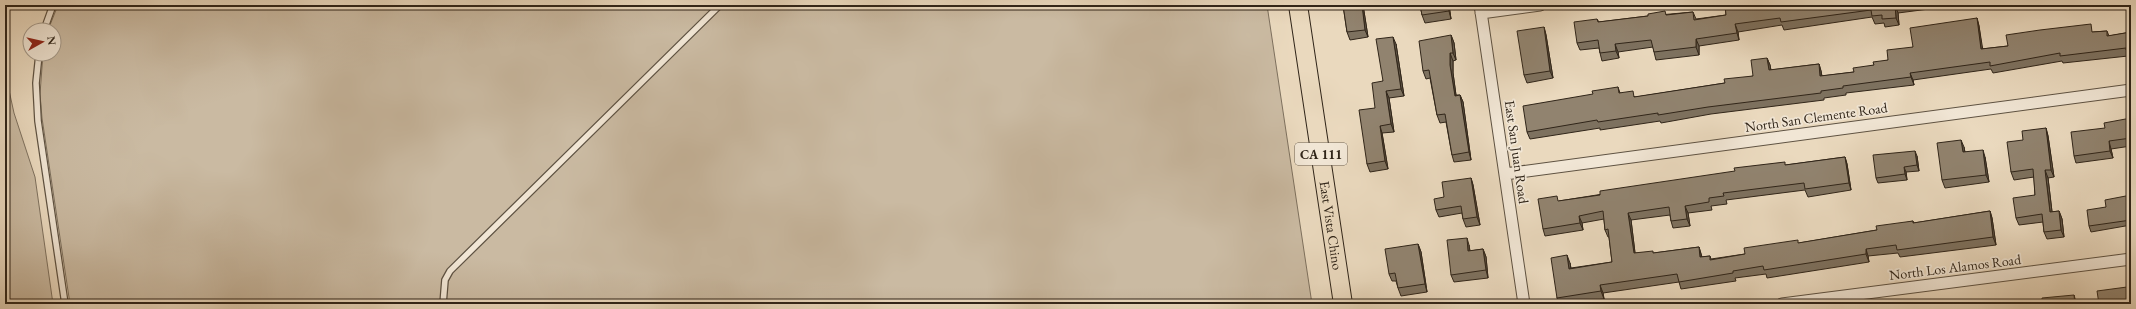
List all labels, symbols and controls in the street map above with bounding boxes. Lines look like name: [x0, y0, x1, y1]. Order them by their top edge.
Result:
north arrow: [22, 22, 62, 62]
text: N: [44, 35, 59, 46]
street label: North San Clemente Road: [1744, 98, 1889, 136]
street label: East San Juan Road: [1501, 99, 1533, 206]
road number: CA 111: [1295, 143, 1347, 165]
street label: East Vista Chino: [1316, 180, 1347, 271]
street label: North Los Alamos Road: [1888, 250, 2023, 284]

